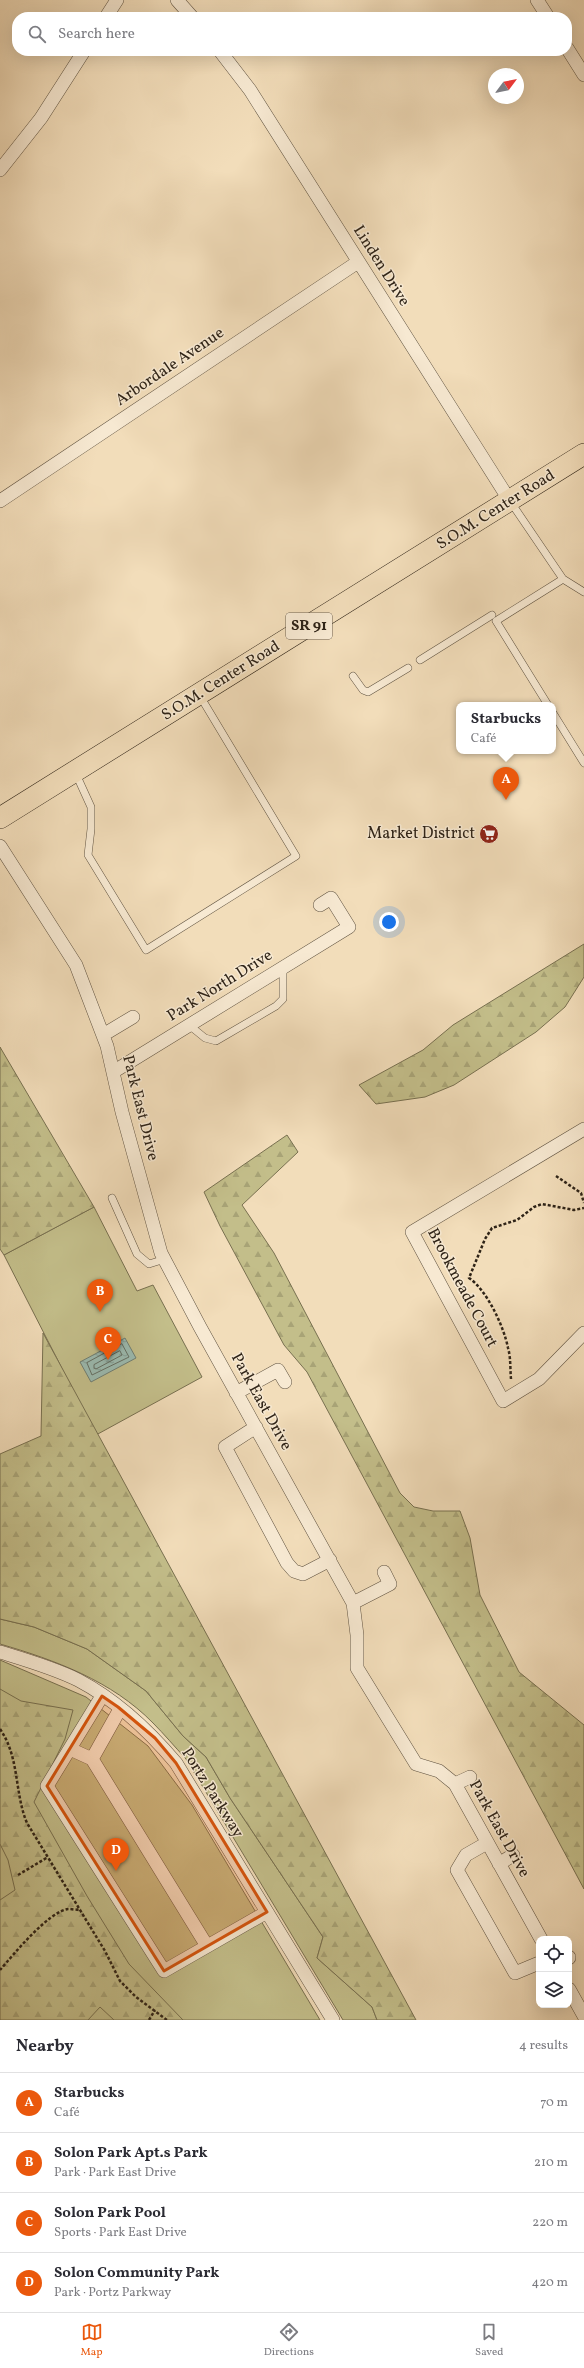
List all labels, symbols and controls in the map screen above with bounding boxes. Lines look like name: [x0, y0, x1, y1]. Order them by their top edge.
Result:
search box: [12, 12, 572, 56]
icon: search: [26, 23, 48, 45]
text: Search here: [58, 24, 135, 45]
north arrow: [488, 68, 524, 104]
street label: Linden Drive: [347, 221, 415, 311]
street label: Arbordale Avenue: [111, 322, 229, 412]
street label: S.O.M. Center Road: [433, 465, 559, 555]
road number: SR 91: [286, 613, 332, 639]
street label: S.O.M. Center Road: [158, 636, 284, 726]
popup: [456, 702, 556, 754]
text: Starbucks: [471, 709, 541, 730]
text: Café: [471, 730, 496, 748]
pin: A: [493, 767, 519, 800]
place label: Market District: [367, 823, 475, 845]
supermarket icon: Market District: [478, 823, 500, 845]
your location: [379, 912, 399, 932]
street label: Park North Drive: [163, 945, 277, 1027]
street label: Park East Drive: [116, 1053, 164, 1163]
street label: Brookmeade Court: [421, 1225, 503, 1352]
pin: B: [87, 1279, 113, 1312]
pin: C: [95, 1327, 121, 1360]
street label: Park East Drive: [225, 1349, 297, 1455]
street label: Portz Parkway: [176, 1744, 249, 1842]
street label: Park East Drive: [463, 1776, 535, 1882]
pin: D: [103, 1838, 129, 1871]
map controls: [536, 1936, 572, 2008]
button: locate: [536, 1936, 572, 1972]
button: layers: [536, 1972, 572, 2008]
text: Nearby: [16, 2035, 74, 2058]
text: 4 results: [519, 2037, 568, 2055]
text: Starbucks: [54, 2083, 124, 2104]
text: A: [24, 2094, 34, 2112]
text: 70 m: [540, 2094, 568, 2112]
text: Café: [54, 2104, 80, 2122]
text: Solon Park Apt.s Park: [54, 2143, 208, 2164]
text: B: [25, 2154, 33, 2172]
text: 210 m: [534, 2154, 568, 2172]
text: Park · Park East Drive: [54, 2164, 176, 2182]
text: Solon Park Pool: [54, 2203, 166, 2224]
text: C: [25, 2214, 33, 2232]
text: 220 m: [532, 2214, 568, 2232]
text: Sports · Park East Drive: [54, 2224, 187, 2242]
text: Solon Community Park: [54, 2263, 219, 2284]
text: D: [24, 2274, 34, 2292]
text: 420 m: [531, 2274, 568, 2292]
text: Park · Portz Parkway: [54, 2284, 171, 2302]
tab: Map: [81, 2321, 103, 2360]
tab: Directions: [264, 2321, 314, 2360]
tab: Saved: [475, 2321, 503, 2360]

